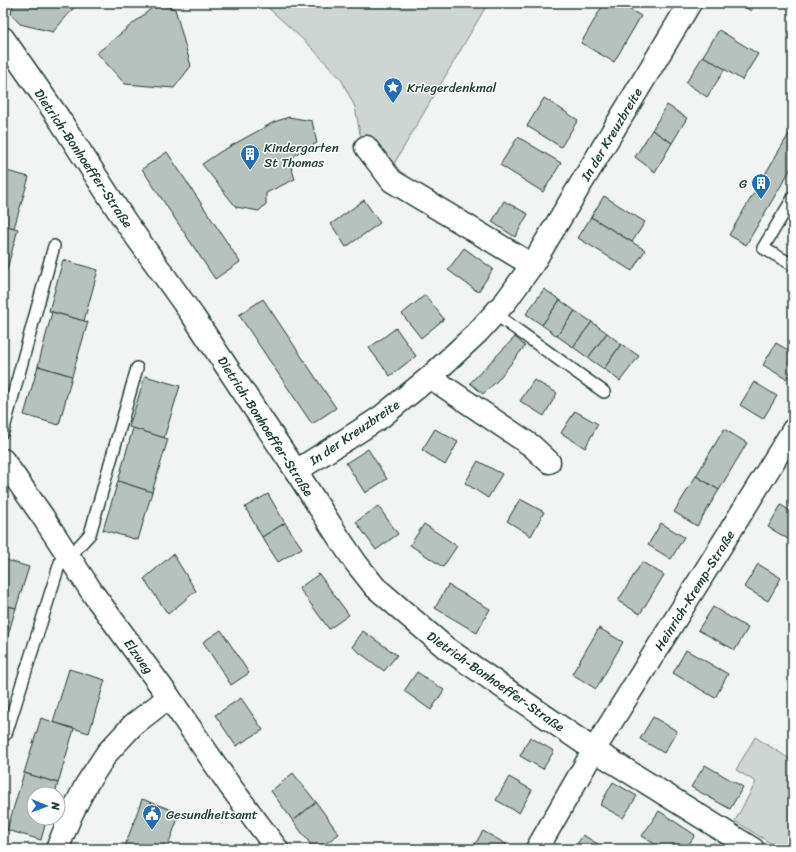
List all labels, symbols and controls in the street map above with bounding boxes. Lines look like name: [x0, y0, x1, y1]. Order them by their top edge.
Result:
place icon: Kriegerdenkmal: [382, 76, 404, 104]
place label: Kriegerdenkmal: [407, 76, 497, 99]
street label: In der Kreuzbreite: [574, 83, 648, 186]
street label: Dietrich-Bonhoeffer-Straße: [28, 84, 139, 233]
place label: Kindergarten St Thomas: [264, 136, 339, 174]
building icon: Kindergarten St Thomas: [239, 143, 261, 171]
place label: G: [739, 172, 747, 195]
building icon: G: [750, 172, 772, 200]
street label: Dietrich-Bonhoeffer-Straße: [211, 351, 320, 501]
street label: In der Kreuzbreite: [303, 393, 404, 472]
street label: Heinrich-Kremp-Straße: [648, 525, 741, 655]
street label: Dietrich-Bonhoeffer-Straße: [422, 625, 569, 738]
street label: Elzweg: [118, 634, 160, 679]
north arrow: [26, 786, 66, 826]
text: N: [46, 801, 65, 811]
public building icon: Gesundheitsamt: [141, 803, 163, 831]
place label: Gesundheitsamt: [166, 803, 258, 826]

